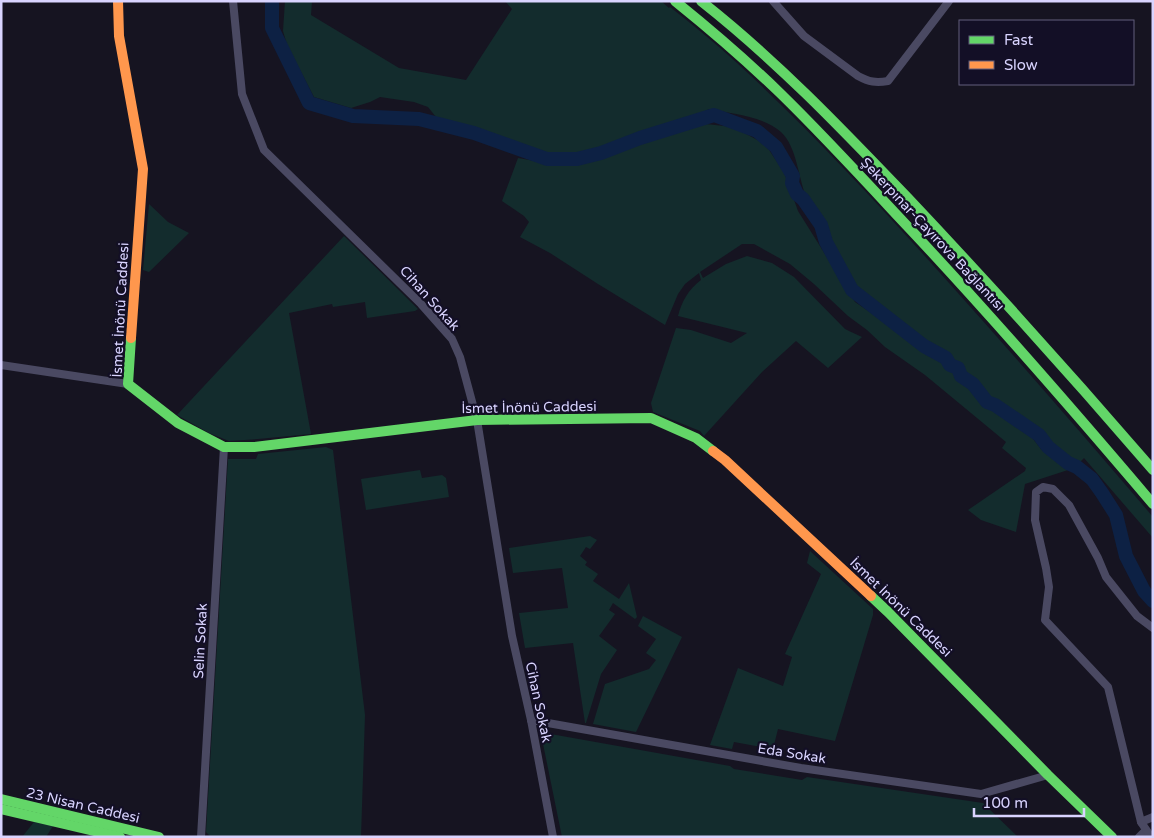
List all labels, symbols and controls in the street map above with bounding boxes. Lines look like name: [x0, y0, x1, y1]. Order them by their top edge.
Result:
legend: [959, 20, 1134, 85]
text: Fast: [1004, 31, 1034, 49]
text: Slow: [1004, 56, 1038, 74]
street label: Şekerpınar-Çayırova Bağlantısı: [857, 154, 1008, 314]
street label: İsmet İnönü Caddesi: [108, 242, 133, 378]
street label: Cihan Sokak: [396, 262, 464, 335]
street label: İsmet İnönü Caddesi: [461, 398, 597, 417]
street label: İsmet İnönü Caddesi: [846, 554, 955, 660]
street label: Selin Sokak: [190, 602, 211, 679]
street label: Cihan Sokak: [522, 660, 555, 744]
street label: Eda Sokak: [756, 740, 828, 767]
street label: 23 Nisan Caddesi: [24, 784, 141, 827]
scale bar: [974, 786, 1084, 818]
text: 100 m: [982, 794, 1028, 812]

